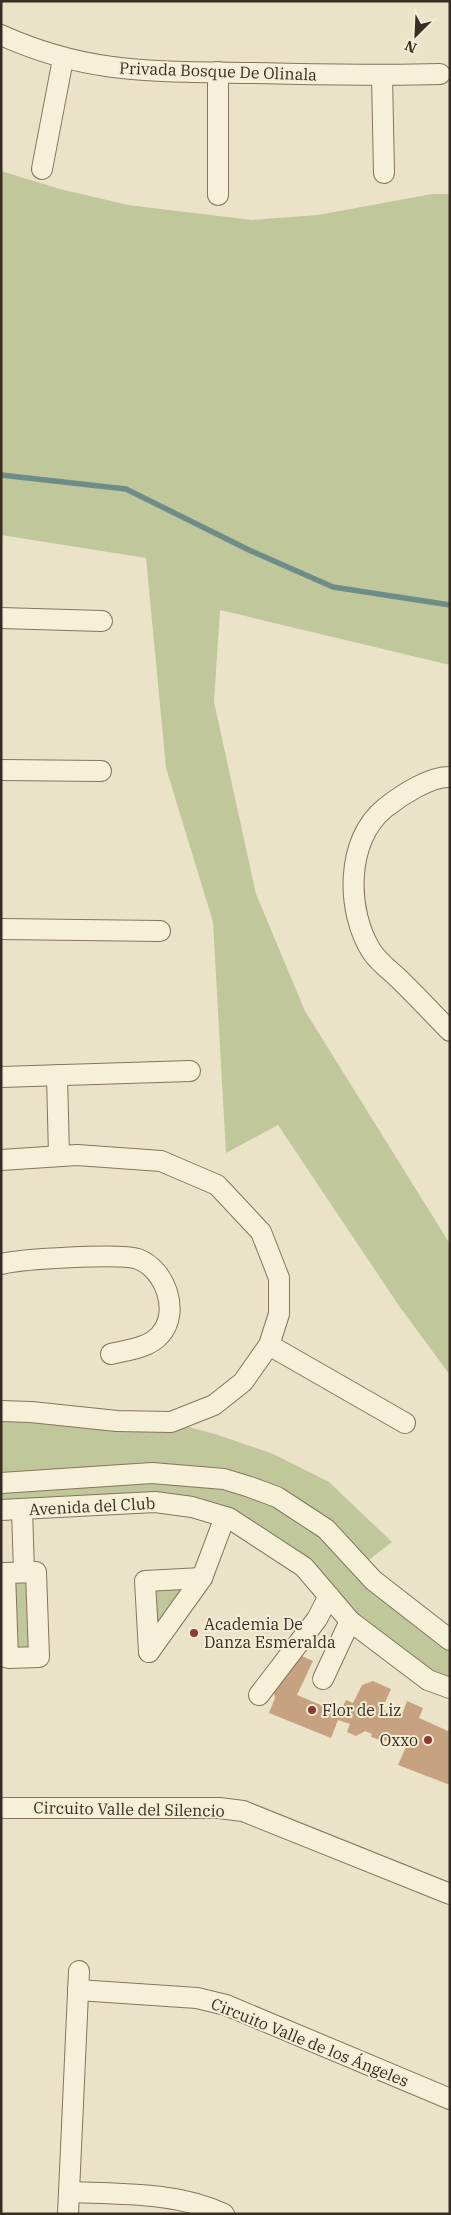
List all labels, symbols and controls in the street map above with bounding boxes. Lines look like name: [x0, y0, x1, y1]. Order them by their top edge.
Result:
north arrow: [391, 10, 441, 60]
text: N: [402, 36, 419, 57]
street label: Privada Bosque De Olinala: [119, 58, 318, 84]
street label: Avenida del Club: [28, 1493, 156, 1519]
place label: Academia De Danza Esmeralda: [204, 1614, 336, 1652]
marker: Academia De Danza Esmeralda: [188, 1627, 200, 1639]
place label: Flor de Liz: [322, 1700, 401, 1720]
marker: Flor de Liz: [306, 1704, 318, 1716]
place label: Oxxo: [380, 1730, 418, 1750]
marker: Oxxo: [422, 1734, 434, 1746]
street label: Circuito Valle del Silencio: [33, 1797, 225, 1821]
street label: Circuito Valle de los Ángeles: [208, 1992, 412, 2091]

